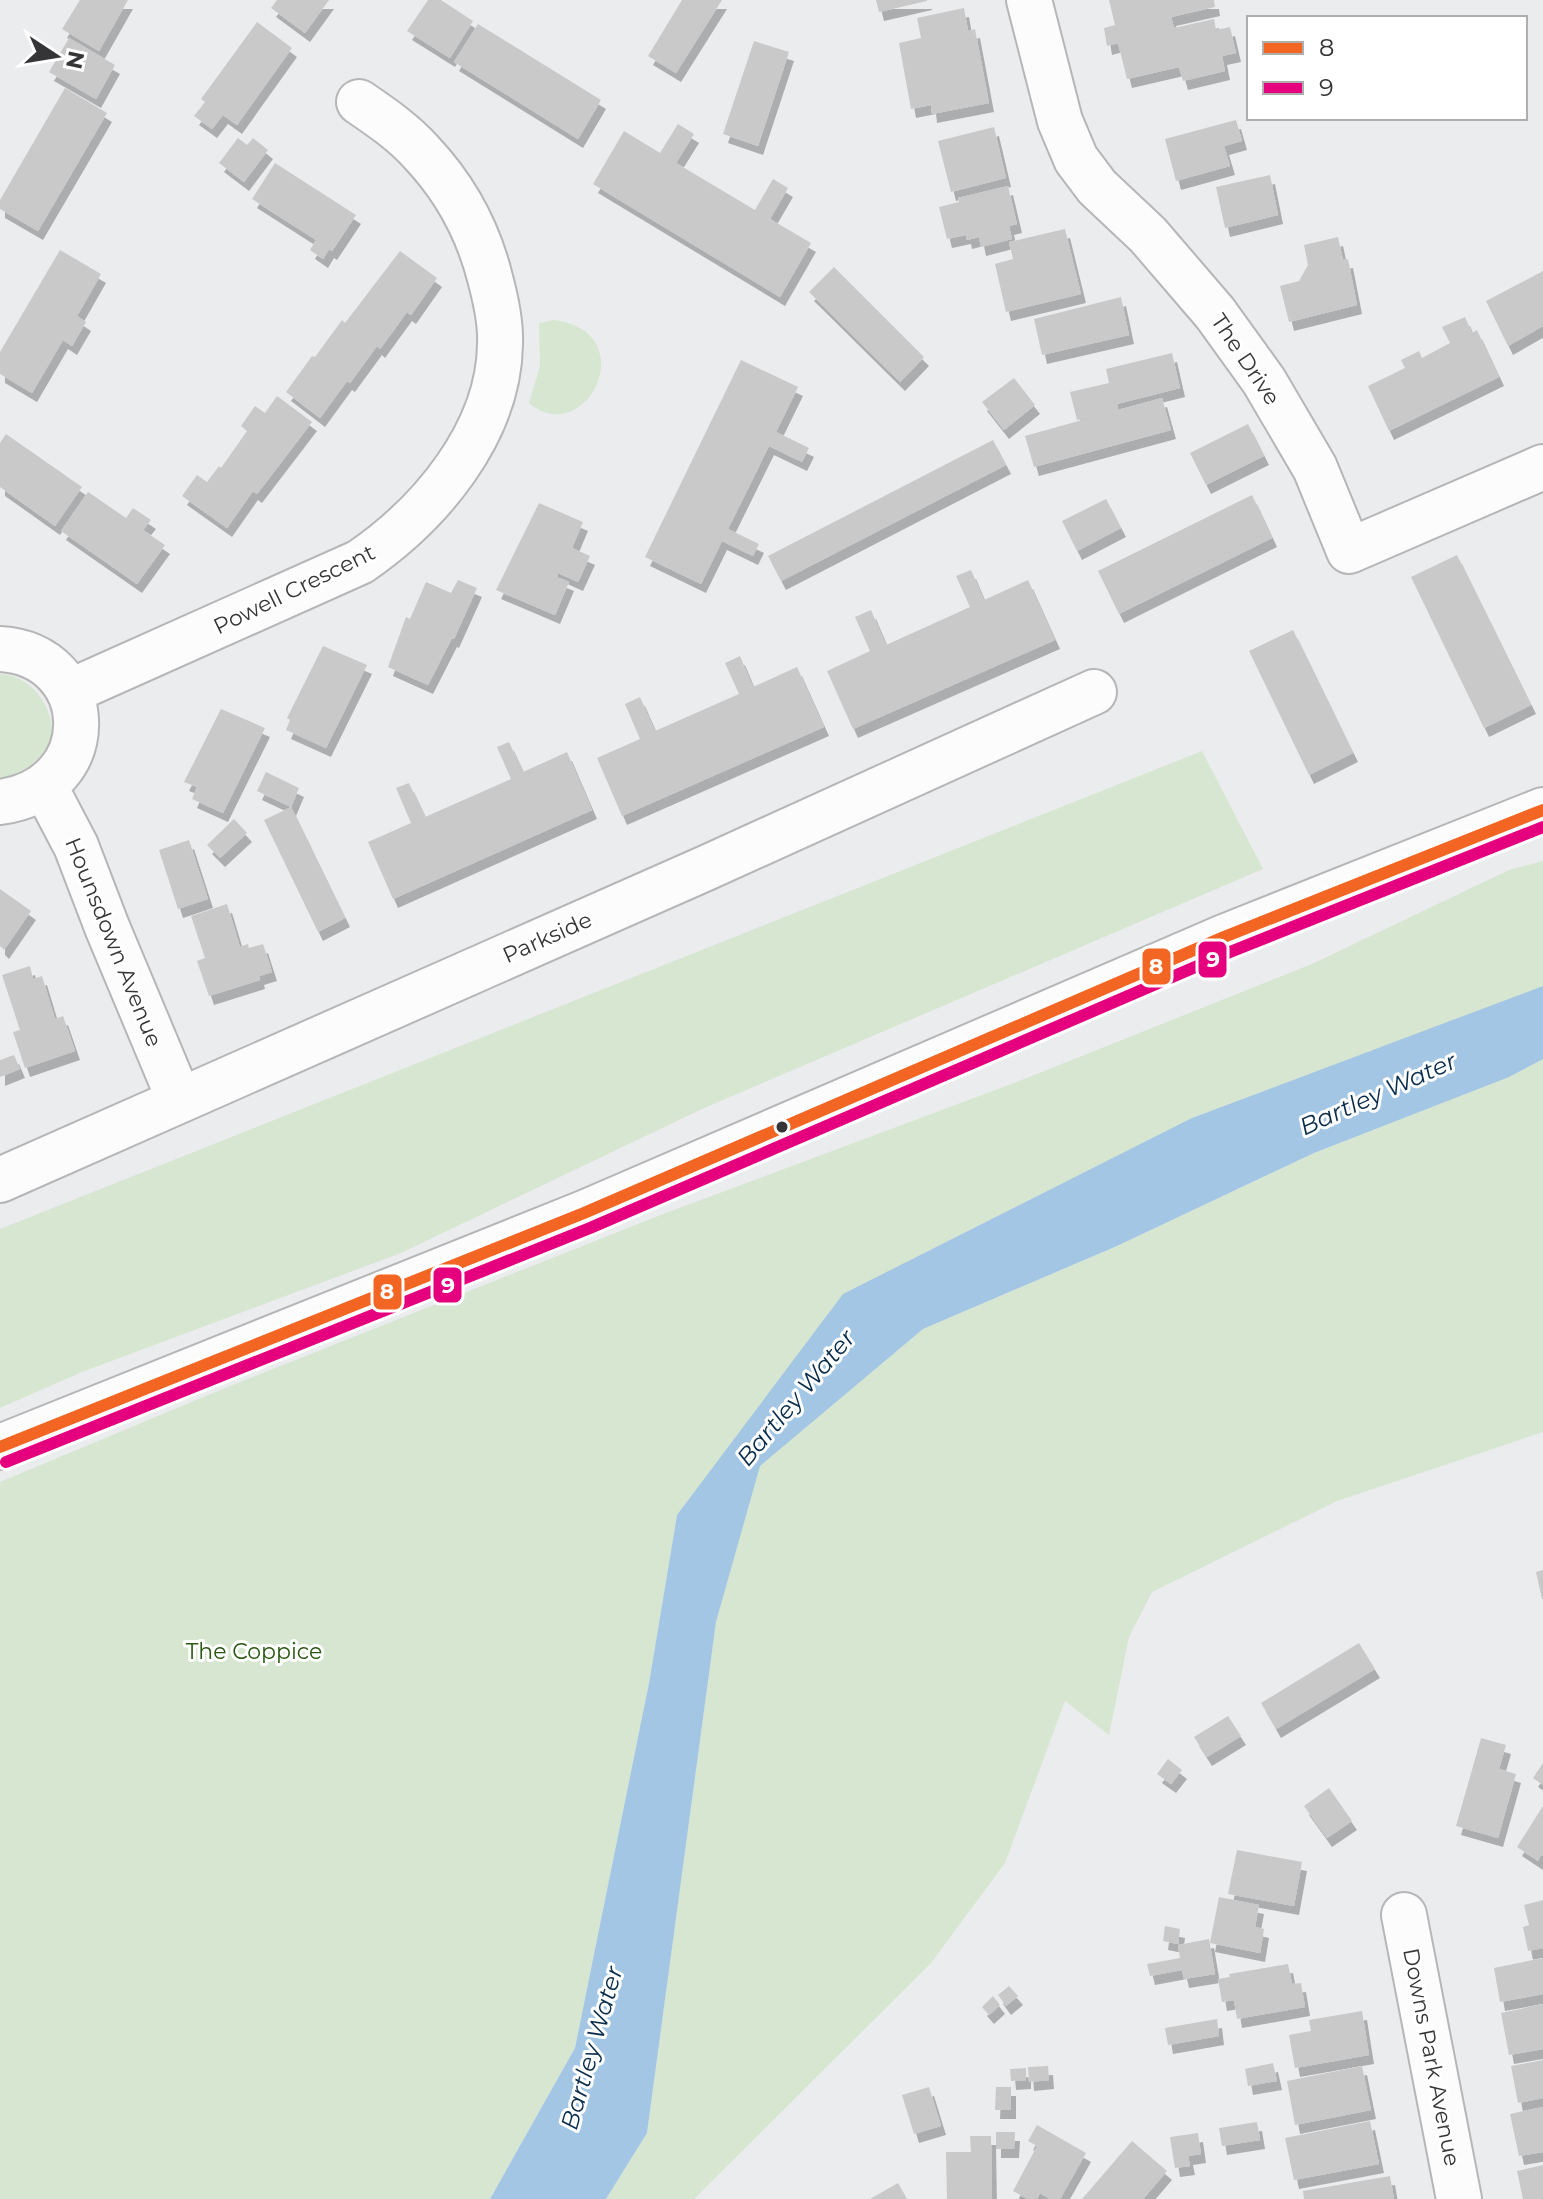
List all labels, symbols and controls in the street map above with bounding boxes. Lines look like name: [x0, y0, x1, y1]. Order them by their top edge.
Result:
north arrow: [16, 16, 96, 96]
legend: [1247, 16, 1527, 120]
text: 8: [1319, 33, 1334, 62]
text: N: [60, 49, 90, 72]
text: 9: [1319, 73, 1334, 102]
street label: The Drive: [1205, 309, 1286, 410]
street label: Powell Crescent: [209, 539, 379, 640]
street label: Hounsdown Avenue: [59, 834, 168, 1051]
street label: Parkside: [498, 906, 596, 969]
line badge: 9: [1197, 940, 1228, 979]
text: 9: [1206, 946, 1220, 973]
line badge: 8: [1141, 947, 1172, 986]
text: 8: [1149, 953, 1163, 980]
water label: Bartley Water: [1295, 1045, 1462, 1141]
unlabelled marker: [774, 1119, 790, 1135]
line badge: 9: [432, 1266, 463, 1304]
text: 9: [441, 1272, 455, 1299]
line badge: 8: [372, 1273, 403, 1311]
text: 8: [380, 1278, 394, 1305]
water label: Bartley Water: [730, 1323, 862, 1472]
park label: The Coppice: [186, 1638, 322, 1665]
street label: Downs Park Avenue: [1397, 1946, 1466, 2168]
water label: Bartley Water: [554, 1961, 629, 2133]

